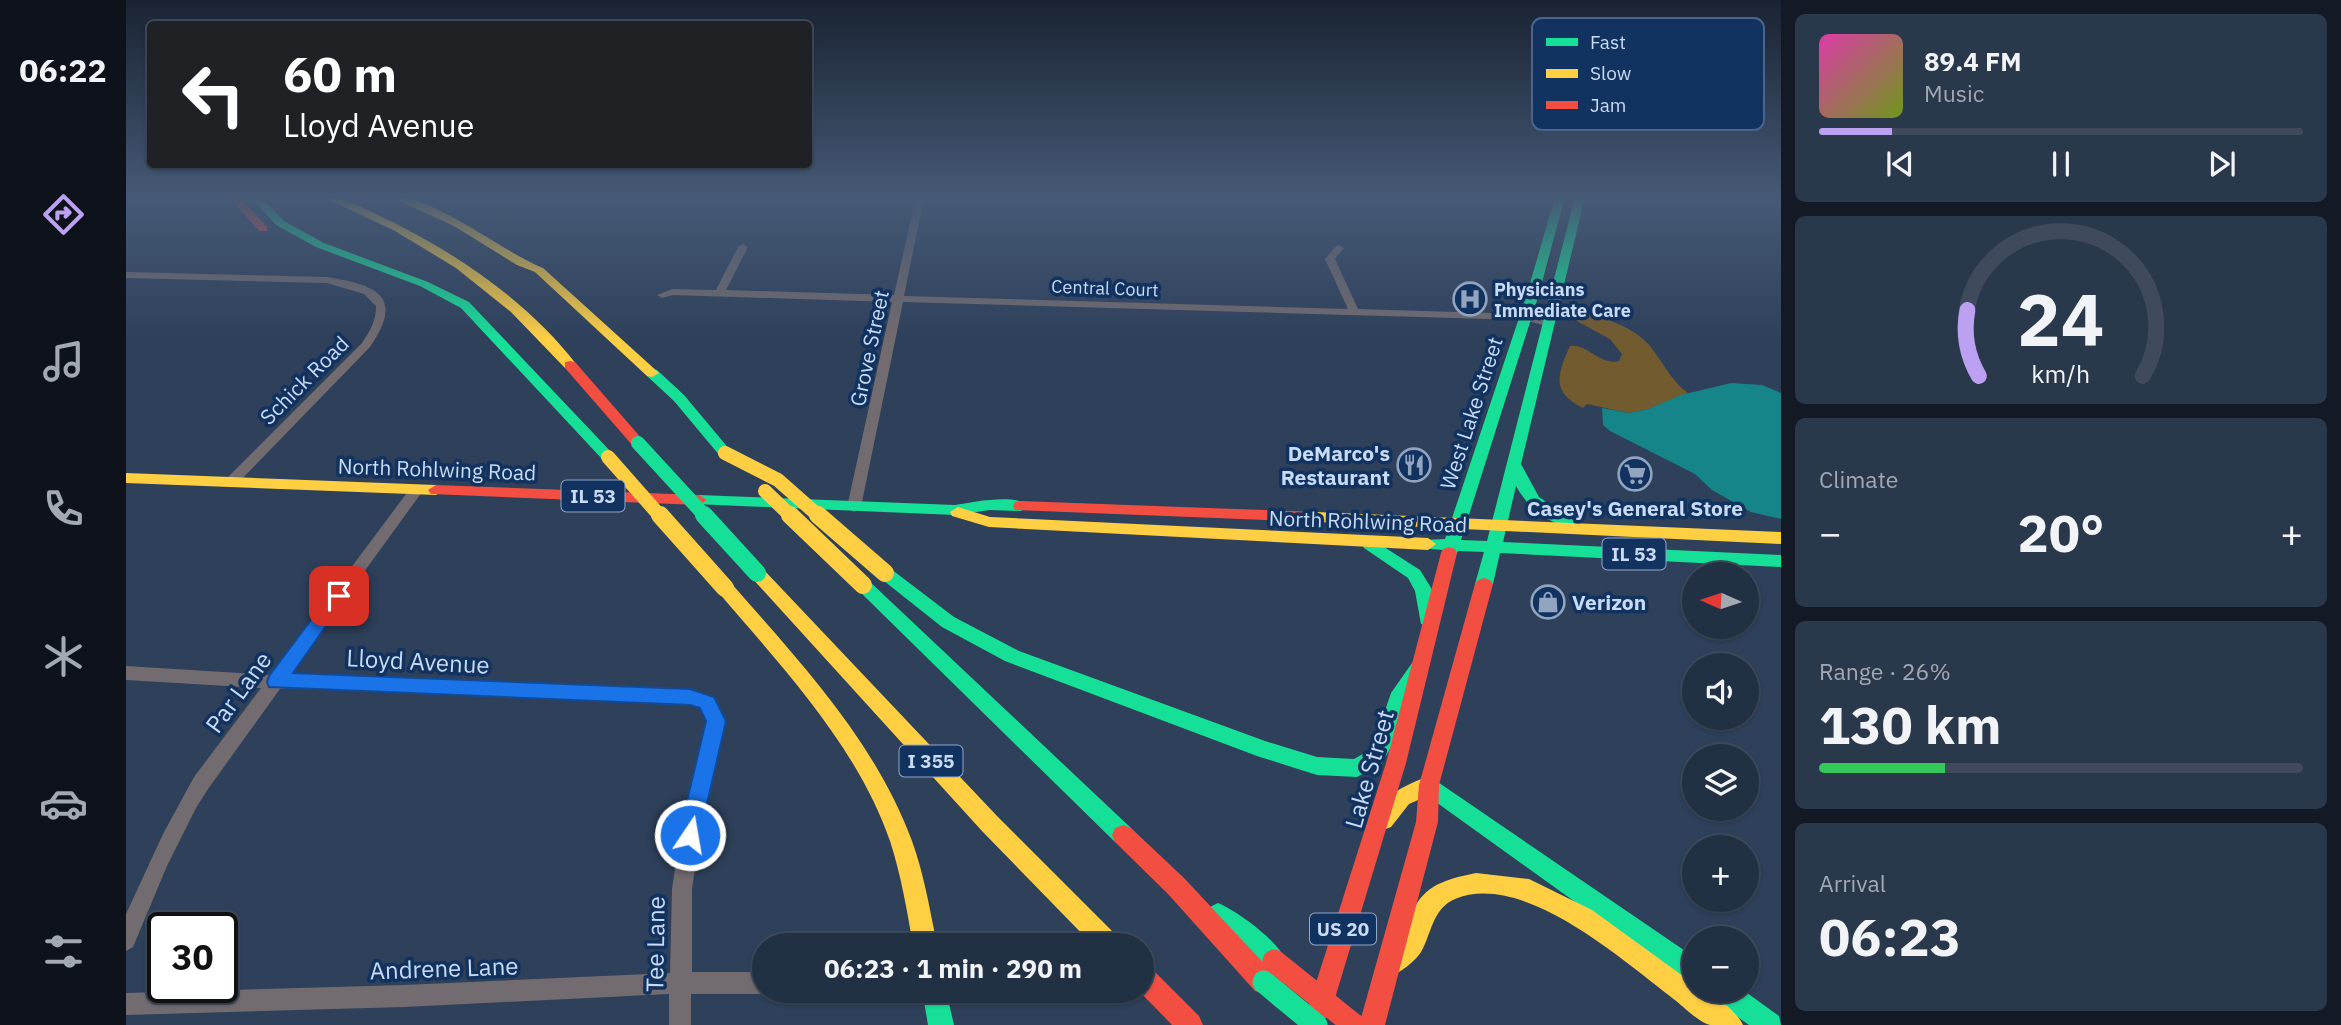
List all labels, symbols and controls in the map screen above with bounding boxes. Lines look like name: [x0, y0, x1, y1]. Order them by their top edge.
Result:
legend: [1532, 18, 1764, 130]
text: Fast: [1590, 30, 1626, 54]
text: 60 m: [283, 42, 397, 105]
text: 89.4 FM: [1924, 44, 2022, 78]
text: 06:22: [19, 49, 107, 91]
icon: left: [168, 49, 259, 140]
text: Slow: [1590, 61, 1631, 85]
text: Music: [1924, 78, 1984, 108]
text: Jam: [1590, 93, 1626, 117]
text: Lloyd Avenue: [283, 104, 474, 146]
icon: previous: [1881, 145, 1919, 183]
icon: pause: [2042, 145, 2080, 183]
icon: next: [2203, 145, 2241, 183]
icon: directions: [39, 190, 88, 239]
text: 24: [2017, 272, 2105, 367]
street label: Central Court: [1051, 275, 1159, 301]
place label: Physicians Immediate Care: [1494, 278, 1631, 322]
hospital icon: Physicians Immediate Care: [1451, 280, 1489, 318]
street label: Grove Street: [843, 287, 895, 409]
street label: Schick Road: [254, 330, 354, 430]
street label: West Lake Street: [1433, 333, 1509, 493]
icon: music: [39, 337, 88, 386]
text: km/h: [2032, 357, 2090, 390]
place label: DeMarco's Restaurant: [1281, 439, 1390, 491]
restaurant icon: DeMarco's Restaurant: [1395, 446, 1433, 484]
street label: North Rohlwing Road: [337, 452, 537, 486]
supermarket icon: Casey's General Store: [1616, 455, 1654, 493]
text: Climate: [1819, 464, 1898, 494]
road number: IL 53: [561, 481, 624, 512]
icon: phone: [39, 484, 88, 533]
place label: Casey's General Store: [1527, 494, 1743, 522]
text: 20°: [2018, 499, 2104, 566]
street label: North Rohlwing Road: [1268, 504, 1468, 538]
text: −: [1819, 508, 1842, 557]
text: +: [2280, 508, 2303, 557]
road number: IL 53: [1602, 538, 1666, 569]
north arrow: [1682, 562, 1759, 639]
map controls: [1682, 562, 1759, 1003]
pin: [309, 566, 369, 626]
icon: arrive: [320, 577, 358, 615]
shop icon: Verizon: [1529, 583, 1567, 621]
place label: Verizon: [1572, 588, 1646, 616]
icon: climate: [39, 632, 88, 681]
street label: Lloyd Avenue: [346, 641, 490, 681]
street label: Par Lane: [198, 645, 278, 739]
button: sound: [1682, 653, 1759, 730]
text: Range · 26%: [1819, 656, 1951, 686]
text: 130 km: [1819, 691, 2001, 758]
street label: Lake Street: [1337, 706, 1401, 832]
button: layers: [1682, 744, 1759, 821]
road number: I 355: [900, 746, 962, 776]
icon: car: [39, 779, 88, 828]
position arrow: [653, 798, 727, 872]
button: +: [1682, 835, 1759, 912]
text: Arrival: [1819, 868, 1886, 898]
street label: Tee Lane: [638, 896, 672, 992]
text: 06:23: [1819, 903, 1961, 970]
speed limit sign: 30: [147, 912, 238, 1003]
road number: US 20: [1310, 914, 1376, 945]
button: −: [1682, 926, 1759, 1003]
icon: filters: [39, 927, 88, 976]
street label: Andrene Lane: [369, 949, 519, 987]
text: 06:23 · 1 min · 290 m: [824, 951, 1082, 985]

